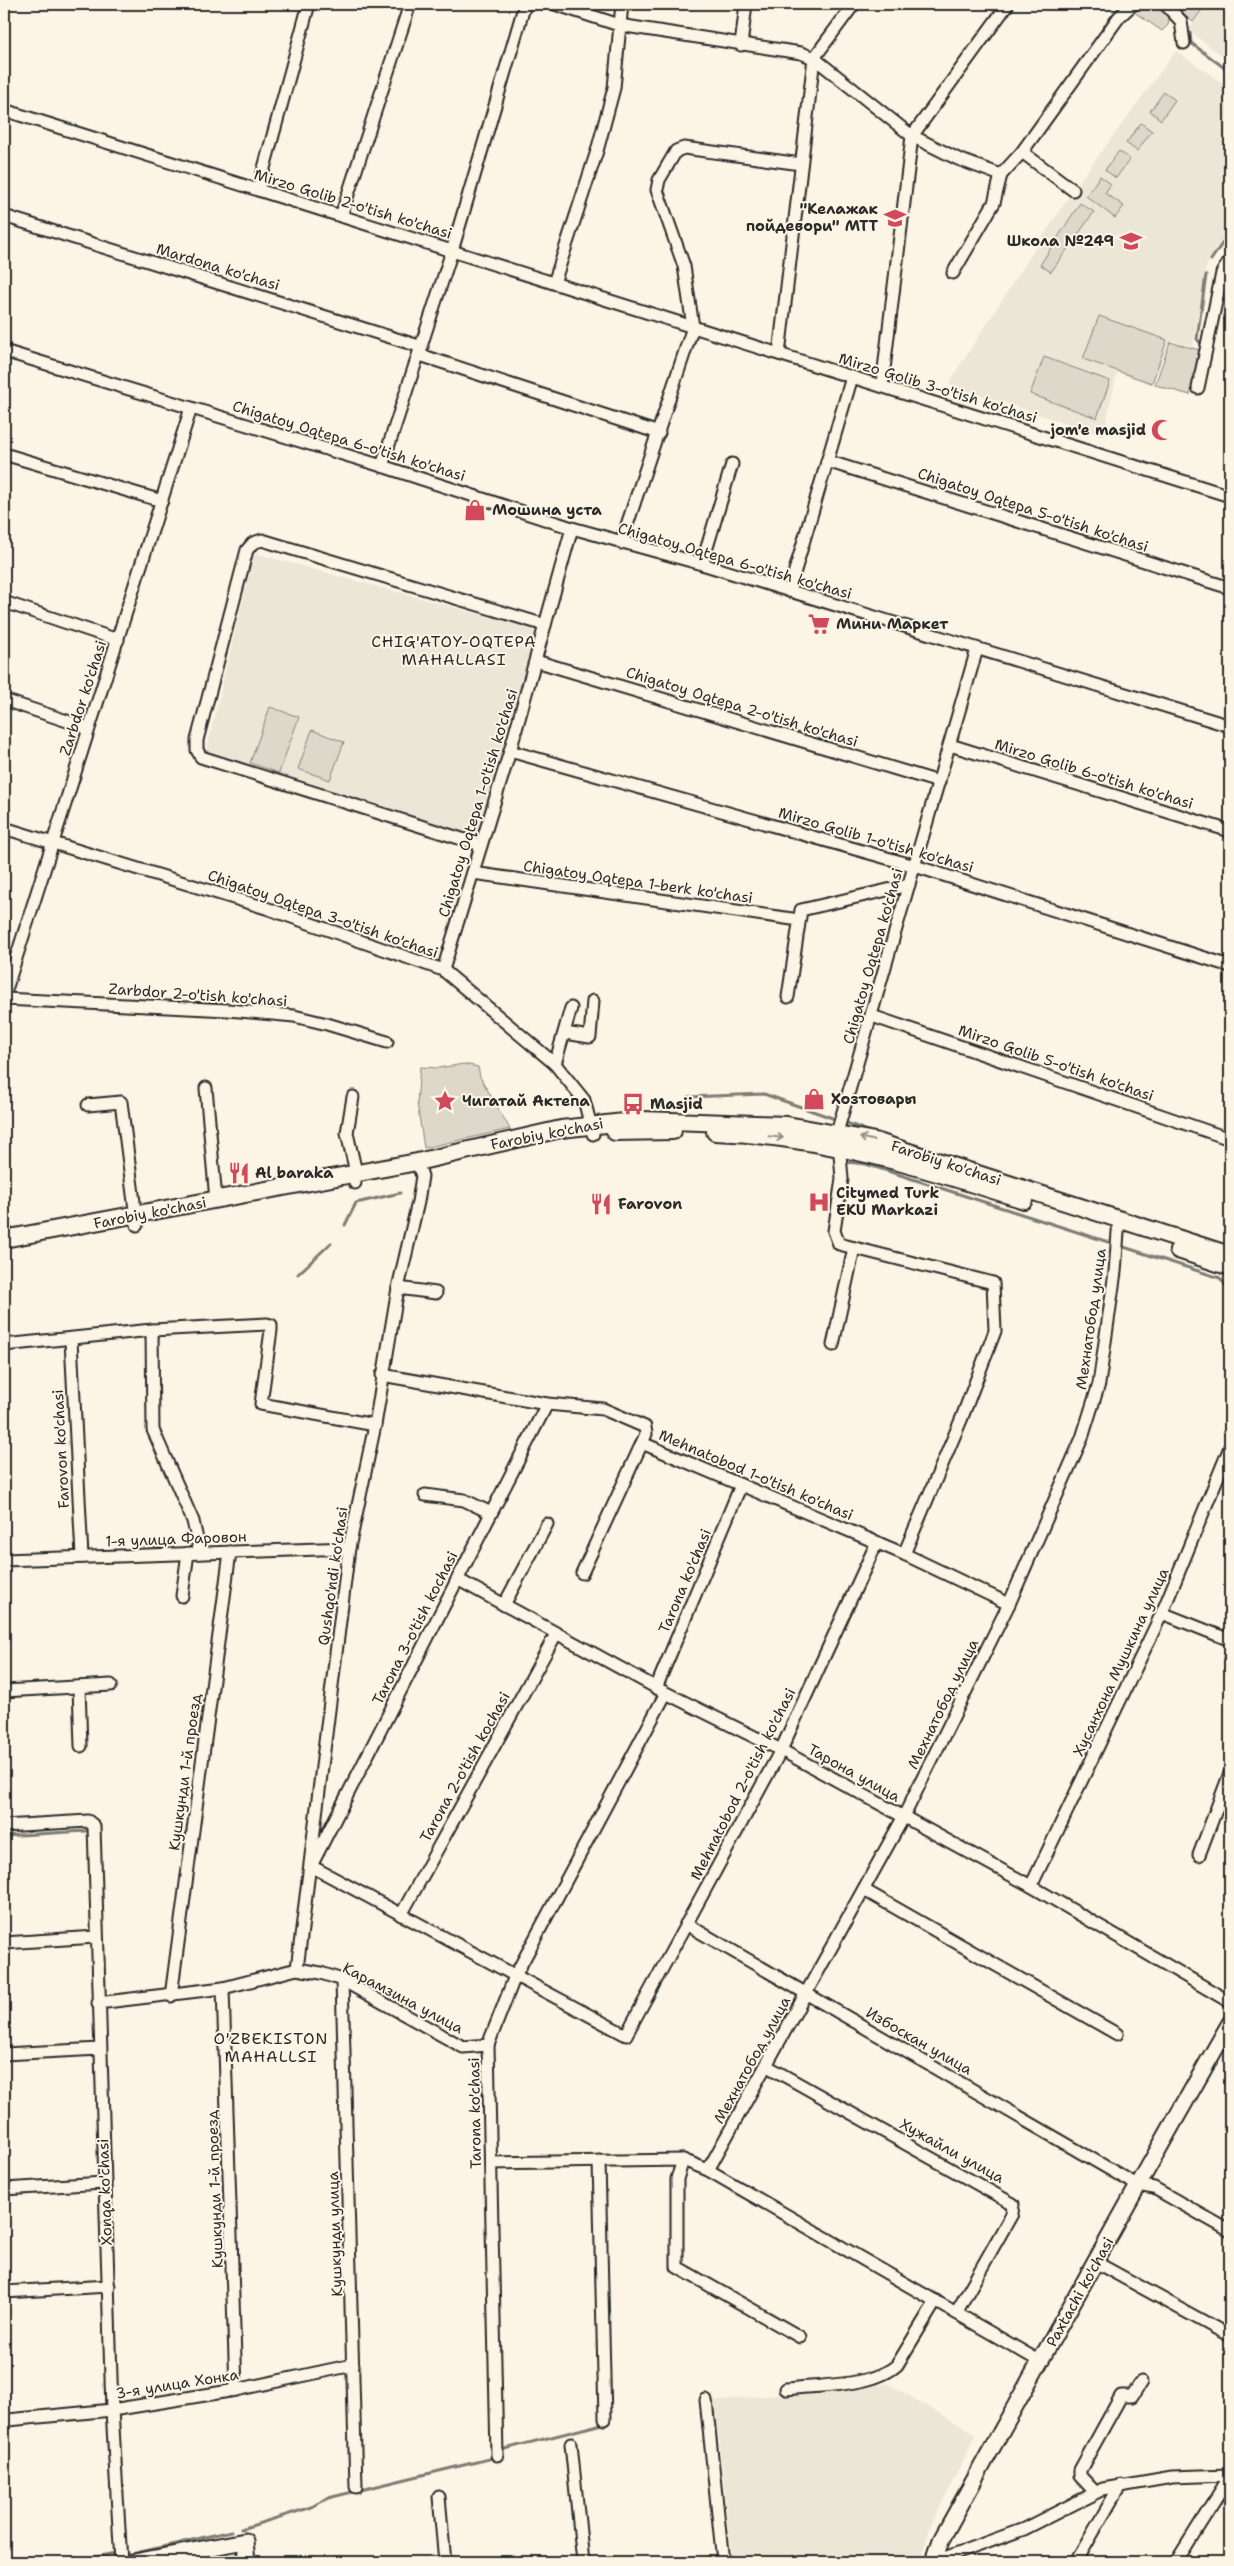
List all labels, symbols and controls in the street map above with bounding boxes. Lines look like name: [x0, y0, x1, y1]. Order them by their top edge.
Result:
street label: Mirzo Golib 2-o'tish ko'chasi: [252, 164, 454, 244]
place label: "Келажак пойдевори" МТТ: [746, 199, 879, 236]
school or university icon: "Келажак пойдевори" МТТ: [882, 205, 908, 231]
school or university icon: Школа №249: [1118, 228, 1144, 254]
place label: Школа №249: [1007, 231, 1114, 251]
street label: Mardona ko'chasi: [154, 239, 282, 295]
street label: Mirzo Golib 3-o'tish ko'chasi: [836, 348, 1040, 428]
street label: Chigatoy Oqtepa 6-o'tish ko'chasi: [230, 396, 468, 486]
mosque icon: jom'e masjid: [1149, 417, 1175, 443]
place label: jom'e masjid: [1050, 420, 1146, 440]
street label: Chigatoy Oqtepa 5-o'tish ko'chasi: [915, 463, 1151, 557]
shop icon: Мошина уста: [462, 497, 488, 523]
place label: Мошина уста: [492, 500, 602, 520]
street label: Chigatoy Oqtepa 6-o'tish ko'chasi: [616, 518, 854, 604]
supermarket icon: Мини Маркет: [806, 611, 832, 637]
place label: Мини Маркет: [836, 614, 948, 634]
district label: CHIG'ATOY-OQTEPA MAHALLASI: [371, 631, 537, 670]
street label: Zarbdor ko'chasi: [55, 638, 111, 758]
street label: Chigatoy Oqtepa 2-o'tish ko'chasi: [624, 662, 860, 752]
street label: Chigatoy Oqtepa 1-o'tish ko'chasi: [434, 686, 522, 920]
street label: Mirzo Golib 6-o'tish ko'chasi: [992, 734, 1196, 814]
street label: Mirzo Golib 1-o'tish ko'chasi: [776, 803, 976, 877]
street label: Chigatoy Oqtepa 1-berk ko'chasi: [522, 856, 754, 908]
street label: Chigatoy Oqtepa 3-o'tish ko'chasi: [205, 865, 441, 963]
street label: Chigatoy Oqtepa ko'chasi: [838, 866, 908, 1046]
street label: Zarbdor 2-o'tish ko'chasi: [108, 979, 288, 1011]
street label: Mirzo Golib 5-o'tish ko'chasi: [956, 1020, 1156, 1106]
shop icon: Хозтовары: [801, 1086, 827, 1112]
place icon: Чигатай Актепа: [432, 1088, 458, 1114]
place label: Хозтовары: [831, 1089, 917, 1109]
place label: Чигатай Актепа: [462, 1091, 591, 1111]
bus stop icon: Masjid: [620, 1091, 646, 1117]
place label: Masjid: [650, 1094, 703, 1114]
street label: Farobiy ko'chasi: [489, 1113, 605, 1155]
one-way arrow: [768, 1132, 784, 1142]
one-way arrow: [860, 1134, 876, 1143]
street label: Farobiy ko'chasi: [888, 1136, 1004, 1190]
restaurant icon: Al baraka: [226, 1160, 252, 1186]
place label: Al baraka: [255, 1163, 334, 1183]
place label: Citymed Turk EKU Markazi: [836, 1183, 939, 1220]
hospital icon: Citymed Turk EKU Markazi: [806, 1189, 832, 1215]
restaurant icon: Farovon: [588, 1191, 614, 1217]
street label: Farobiy ko'chasi: [92, 1192, 208, 1234]
place label: Farovon: [618, 1194, 682, 1214]
street label: Мехнатобод улица: [1071, 1247, 1111, 1391]
street label: Farovon ko'chasi: [48, 1389, 74, 1509]
street label: Mehnatobod 1-o'tish ko'chasi: [656, 1425, 856, 1525]
street label: Qushqo'ndi ko'chasi: [313, 1505, 353, 1647]
street label: Tarona ko'chasi: [654, 1526, 716, 1636]
street label: 1-я улица Фаровон: [105, 1527, 247, 1551]
street label: Tarona 3-o'tish kochasi: [368, 1548, 462, 1708]
street label: Хусанхона Мушкина улица: [1068, 1564, 1174, 1759]
street label: Мехнатобод улица: [903, 1635, 983, 1772]
street label: Mehnatobod 2-o'tish ko'chasi: [686, 1685, 800, 1883]
street label: Tarona 2-o'tish kochasi: [415, 1688, 515, 1846]
street label: Кушкунди 1-й проезд: [164, 1692, 206, 1852]
street label: Тарона улица: [804, 1739, 904, 1807]
street label: Карамзина улица: [339, 1958, 467, 2039]
street label: Мехнатобод улица: [709, 1992, 796, 2127]
street label: Избоскан улица: [862, 2002, 976, 2080]
district label: O'ZBEKISTON MAHALLSI: [214, 2028, 328, 2067]
street label: Tarona ko'chasi: [464, 2057, 486, 2169]
street label: Кушкунди 1-й проезд: [202, 2109, 228, 2269]
street label: Хужайли улица: [896, 2114, 1008, 2188]
street label: Xonqa ko'chasi: [93, 2138, 117, 2246]
street label: Кушкунди улица: [323, 2170, 347, 2297]
street label: Paxtachi ko'chasi: [1042, 2234, 1118, 2350]
street label: 3-я улица Хонка: [114, 2364, 241, 2404]

